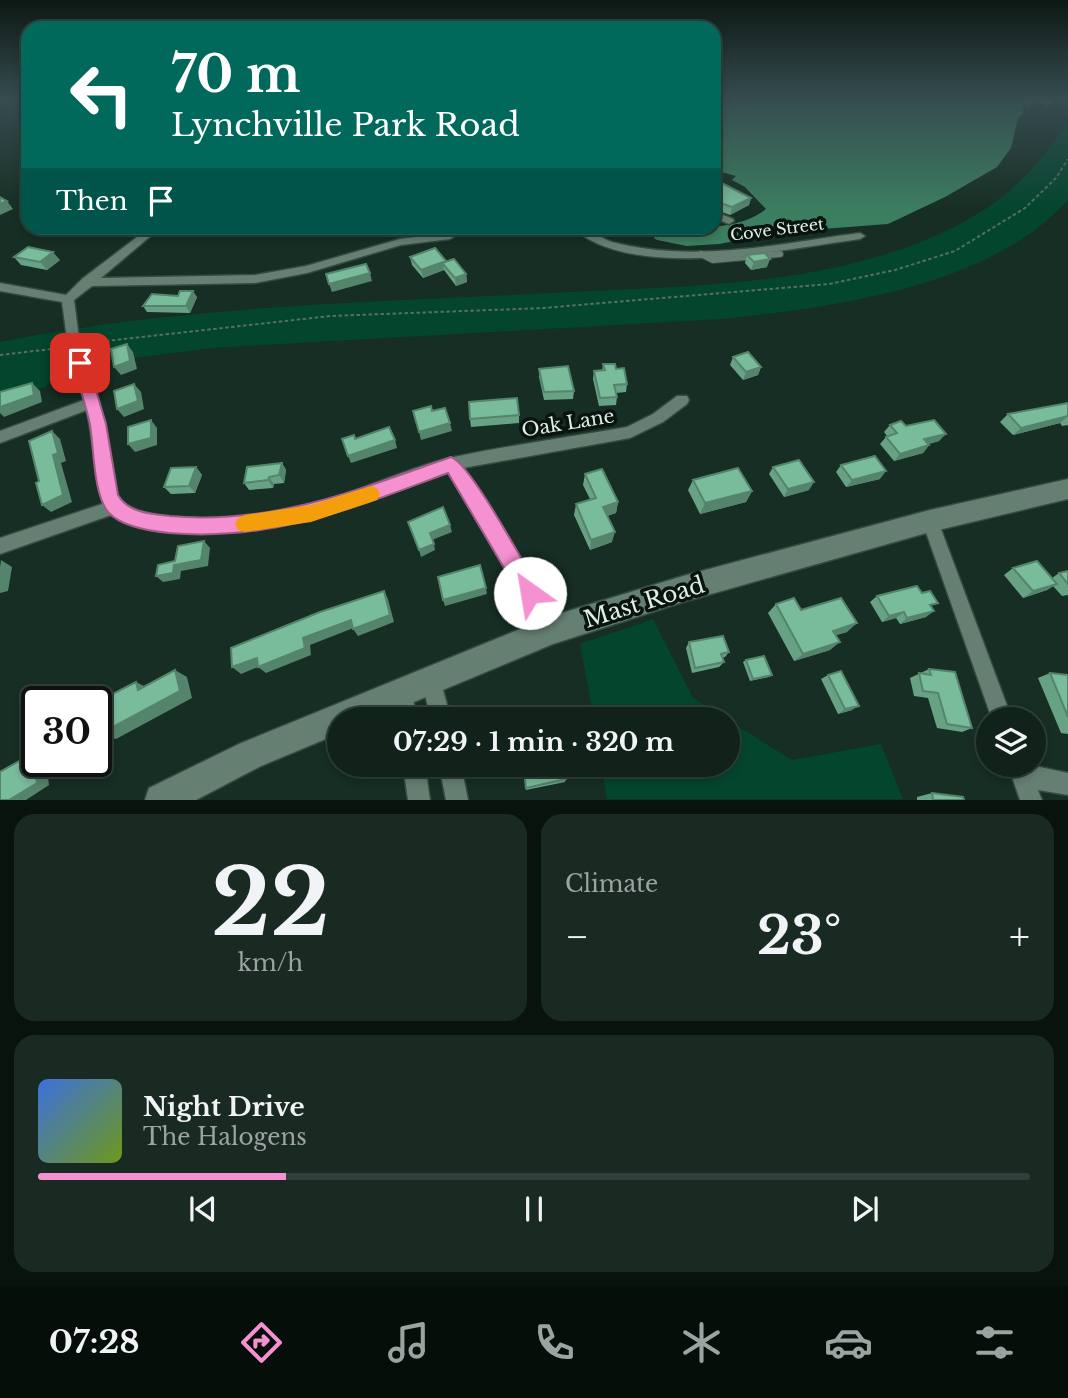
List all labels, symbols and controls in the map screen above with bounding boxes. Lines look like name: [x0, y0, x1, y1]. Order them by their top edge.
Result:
text: 70 m: [171, 44, 301, 105]
icon: left: [56, 49, 147, 140]
text: Lynchville Park Road: [171, 105, 520, 145]
icon: arrive: [142, 182, 180, 220]
text: Then: [56, 185, 128, 217]
street label: Cove Street: [729, 213, 825, 245]
pin: [50, 333, 110, 393]
icon: arrive: [61, 344, 99, 382]
street label: Oak Lane: [520, 404, 616, 442]
position arrow: [493, 556, 567, 630]
street label: Mast Road: [580, 570, 708, 634]
speed limit sign: 30: [21, 686, 112, 777]
map controls: [976, 707, 1046, 777]
button: layers: [976, 707, 1046, 777]
text: 07:29 · 1 min · 320 m: [393, 726, 674, 758]
text: 22: [211, 847, 330, 960]
text: Climate: [565, 870, 658, 898]
text: 23°: [757, 904, 841, 968]
text: −: [565, 913, 589, 960]
text: +: [1009, 913, 1030, 960]
text: km/h: [238, 949, 303, 977]
text: Night Drive: [143, 1091, 305, 1123]
text: The Halogens: [143, 1123, 307, 1151]
icon: previous: [184, 1190, 222, 1228]
icon: pause: [515, 1190, 553, 1228]
icon: next: [846, 1190, 884, 1228]
icon: directions: [237, 1318, 286, 1367]
icon: music: [384, 1318, 433, 1367]
icon: phone: [530, 1318, 579, 1367]
icon: climate: [677, 1318, 726, 1367]
icon: car: [824, 1318, 873, 1367]
icon: filters: [970, 1318, 1019, 1367]
text: 07:28: [49, 1322, 140, 1362]

